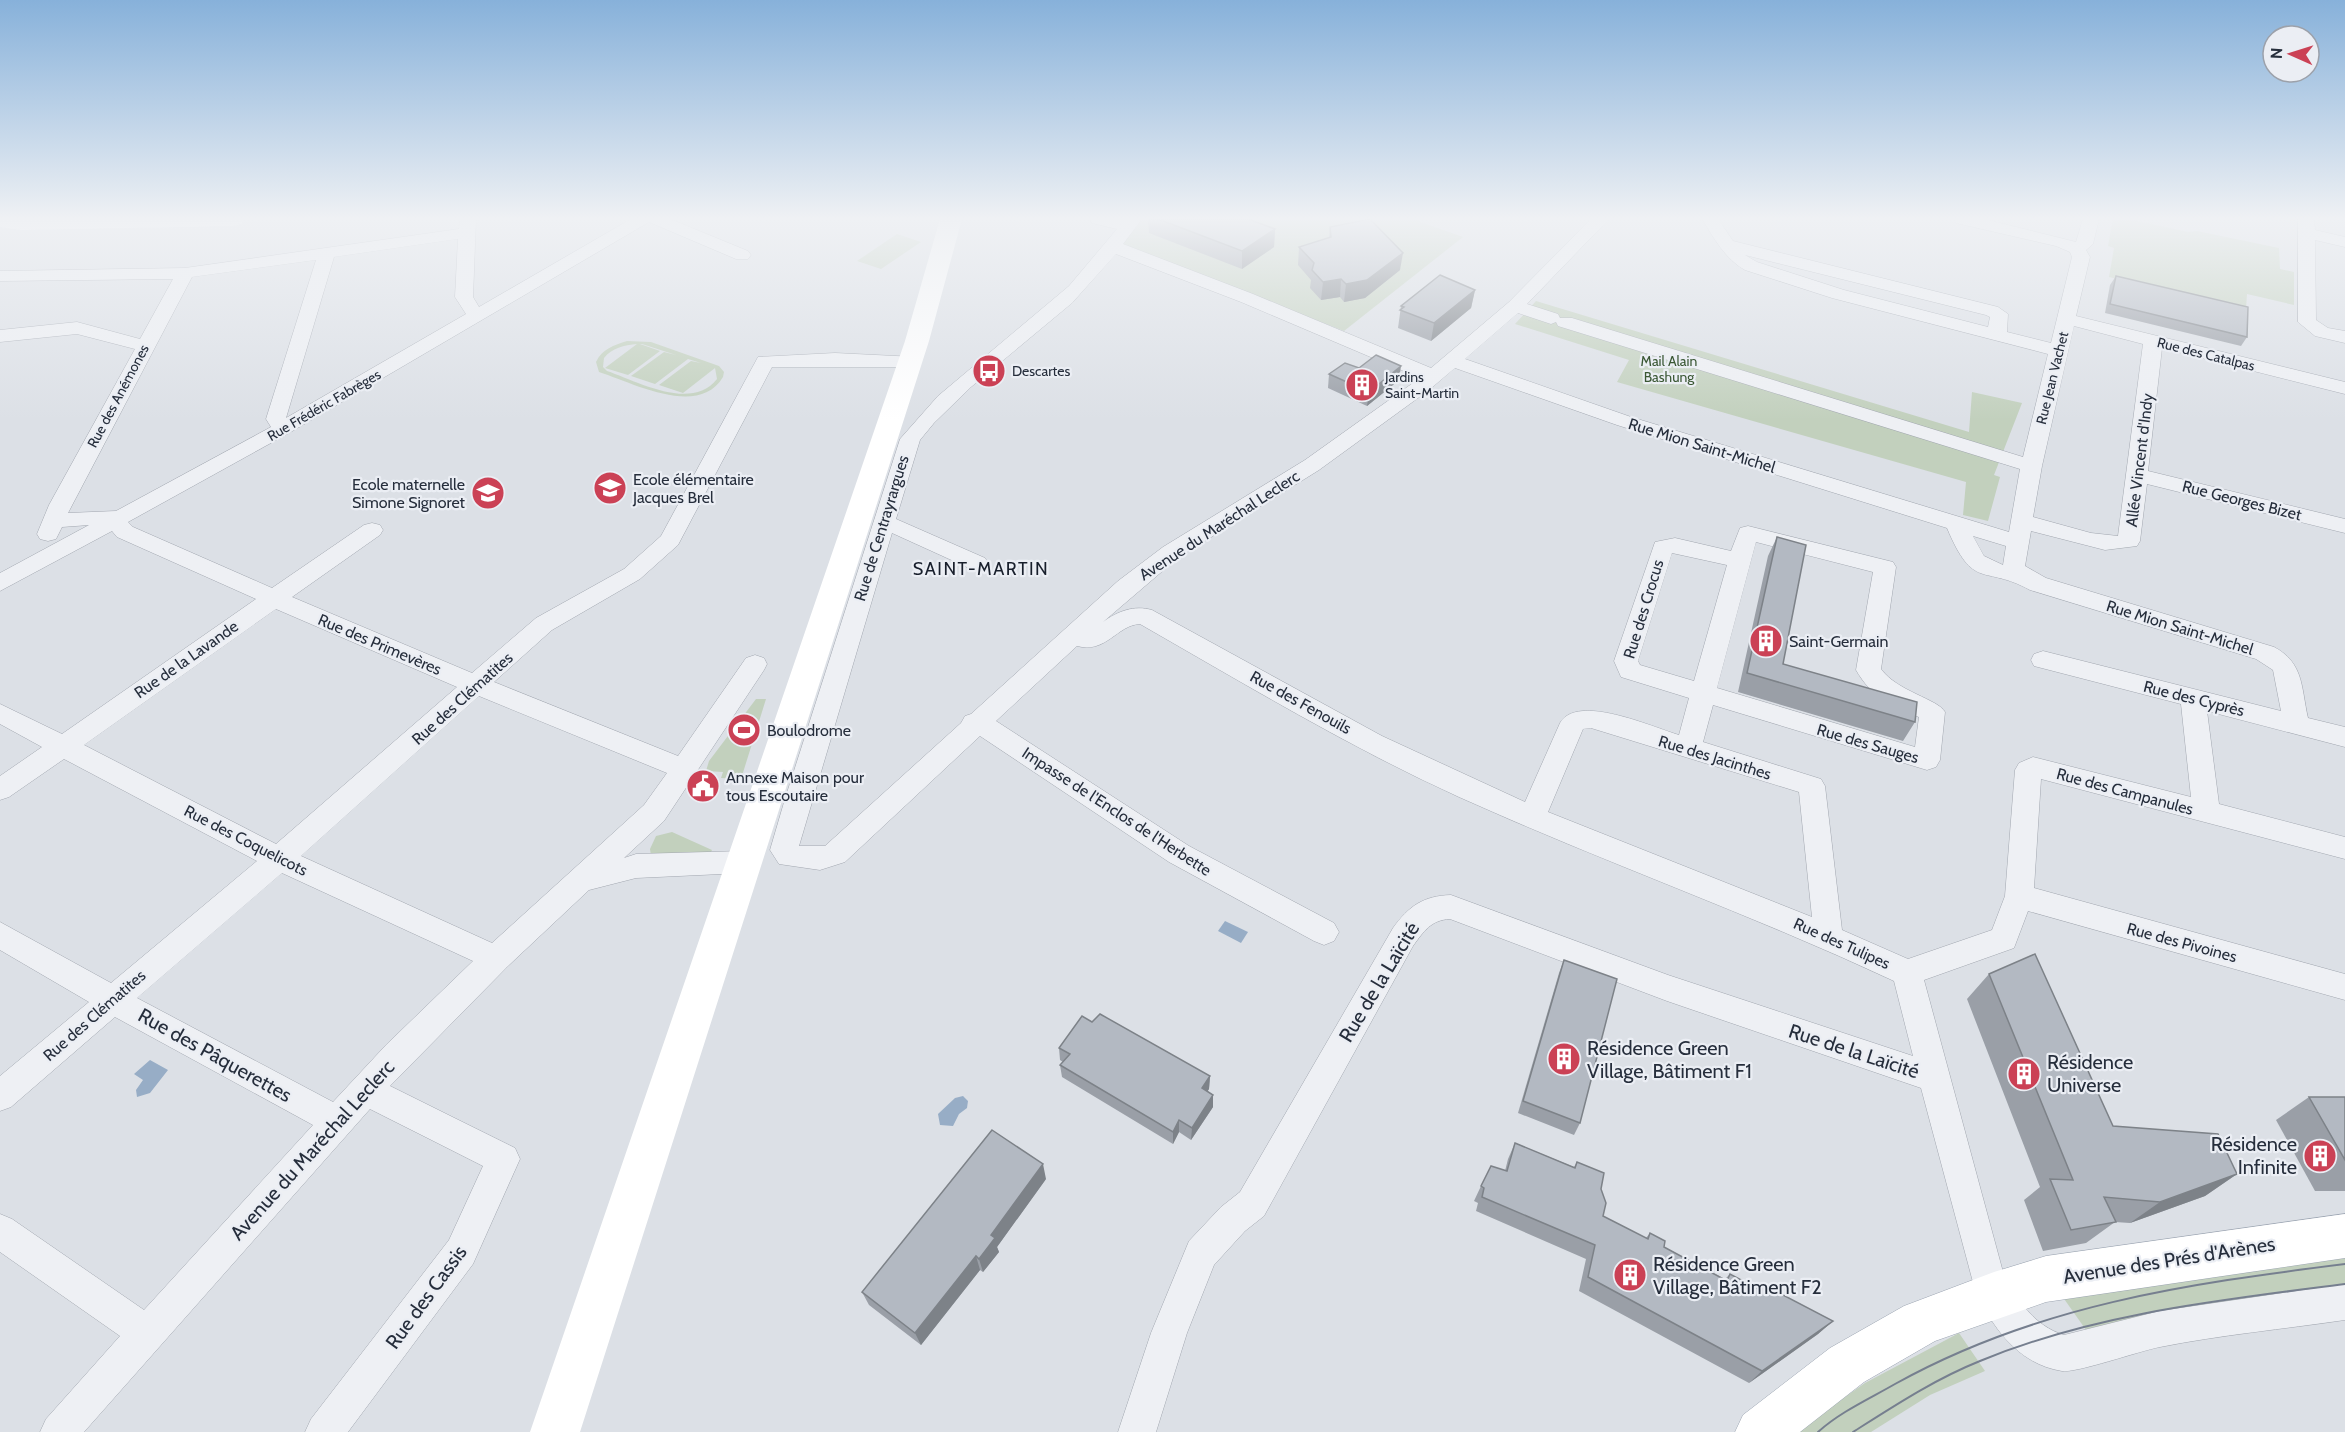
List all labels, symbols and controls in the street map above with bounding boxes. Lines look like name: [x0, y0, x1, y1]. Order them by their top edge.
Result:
north arrow: [2261, 24, 2321, 84]
text: N: [2267, 47, 2286, 59]
street label: Rue Jean Vachet: [2032, 330, 2072, 426]
street label: Rue des Catalpas: [2155, 333, 2257, 375]
street label: Rue des Anémones: [83, 341, 153, 451]
park label: Mail Alain Bashung: [1641, 352, 1698, 386]
bus stop icon: Descartes: [971, 353, 1007, 389]
place label: Descartes: [1012, 362, 1070, 380]
street label: Rue Frédéric Fabrèges: [264, 365, 384, 445]
building icon: Jardins Saint-Martin: [1344, 367, 1380, 403]
place label: Jardins Saint-Martin: [1384, 368, 1459, 402]
street label: Allée Vincent d'Indy: [2122, 392, 2157, 528]
street label: Rue Mion Saint-Michel: [1626, 414, 1778, 477]
street label: Rue de Centrayrargues: [850, 453, 913, 603]
street label: Avenue du Maréchal Leclerc: [1136, 466, 1303, 584]
school or university icon: Ecole élémentaire Jacques Brel: [592, 470, 628, 506]
place label: Ecole élémentaire Jacques Brel: [632, 470, 754, 507]
place label: Ecole maternelle Simone Signoret: [352, 475, 466, 512]
school or university icon: Ecole maternelle Simone Signoret: [470, 475, 506, 511]
street label: Rue Georges Bizet: [2180, 476, 2304, 525]
street label: Rue des Crocus: [1619, 557, 1668, 661]
district label: SAINT-MARTIN: [913, 558, 1049, 580]
street label: Rue Mion Saint-Michel: [2104, 596, 2256, 659]
street label: Rue des Primevères: [315, 610, 445, 679]
street label: Rue de la Lavande: [131, 617, 242, 702]
building icon: Saint-Germain: [1748, 623, 1784, 659]
place label: Saint-Germain: [1789, 632, 1888, 651]
street label: Rue des Clématites: [408, 648, 517, 749]
street label: Rue des Fenouils: [1247, 667, 1355, 738]
street label: Rue des Cyprès: [2141, 677, 2247, 720]
sports icon: Boulodrome: [726, 712, 762, 748]
street label: Rue des Sauges: [1815, 720, 1921, 767]
place label: Boulodrome: [767, 721, 851, 740]
street label: Rue des Jacinthes: [1656, 731, 1774, 784]
street label: Impasse de l'Enclos de l'Herbette: [1019, 743, 1215, 880]
street label: Rue des Campanules: [2054, 764, 2196, 819]
public building icon: Annexe Maison pour tous Escoutaire: [685, 768, 721, 804]
place label: Annexe Maison pour tous Escoutaire: [726, 768, 865, 805]
street label: Rue des Coquelicots: [181, 801, 311, 880]
street label: Rue des Tulipes: [1791, 914, 1893, 973]
street label: Rue de la Laïcité: [1334, 918, 1424, 1046]
street label: Rue des Pivoines: [2125, 919, 2239, 966]
street label: Rue des Clématites: [39, 966, 150, 1065]
street label: Rue des Pâquerettes: [134, 1003, 296, 1107]
street label: Rue de la Laïcité: [1786, 1019, 1922, 1083]
place label: Résidence Green Village, Bâtiment F1: [1587, 1036, 1752, 1083]
building icon: Résidence Green Village, Bâtiment F1: [1546, 1041, 1582, 1077]
place label: Résidence Universe: [2047, 1050, 2133, 1097]
street label: Avenue du Maréchal Leclerc: [225, 1055, 399, 1245]
building icon: Résidence Universe: [2006, 1056, 2042, 1092]
place label: Résidence Infinite: [2211, 1132, 2297, 1179]
building icon: Résidence Infinite: [2302, 1138, 2338, 1174]
street label: Avenue des Prés d'Arènes: [2061, 1231, 2277, 1289]
street label: Rue des Cassis: [380, 1241, 472, 1353]
place label: Résidence Green Village, Bâtiment F2: [1653, 1252, 1822, 1299]
building icon: Résidence Green Village, Bâtiment F2: [1612, 1257, 1648, 1293]

